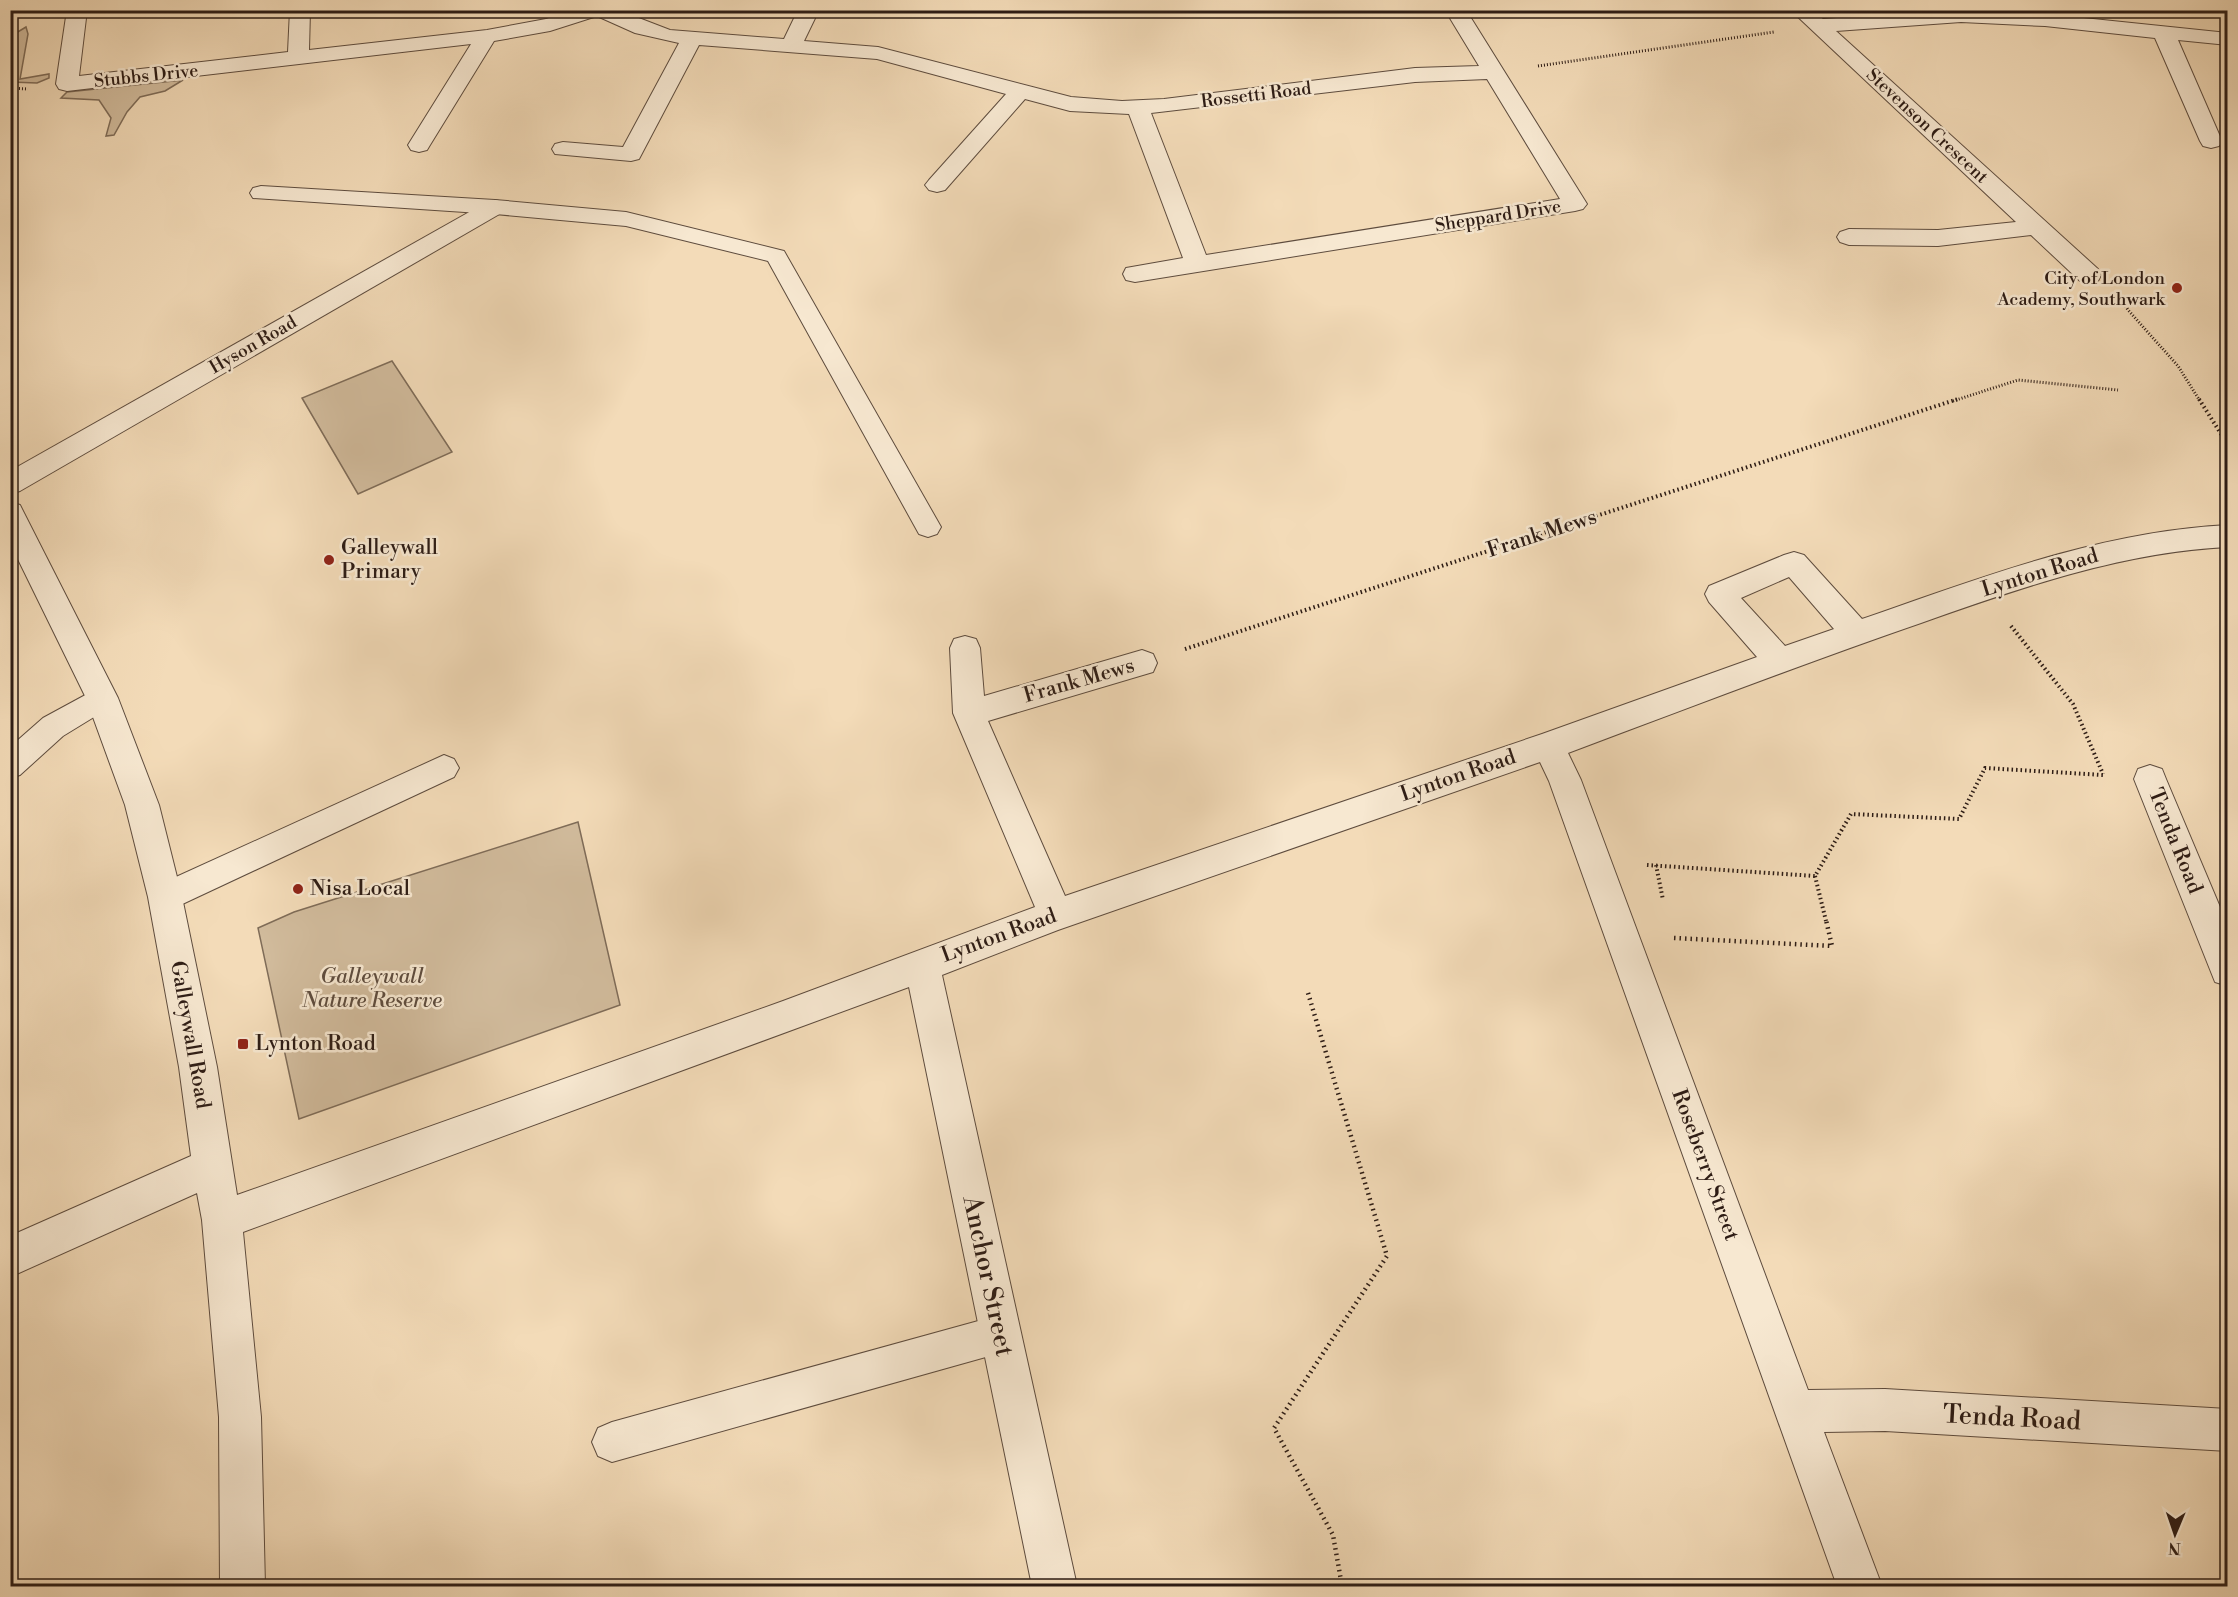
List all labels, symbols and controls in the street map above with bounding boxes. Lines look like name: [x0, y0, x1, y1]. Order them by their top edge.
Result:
street label: Stubbs Drive: [93, 59, 199, 93]
street label: Stevenson Crescent: [1861, 63, 1993, 189]
street label: Rossetti Road: [1199, 77, 1313, 113]
street label: Sheppard Drive: [1433, 195, 1563, 237]
place label: City of London Academy, Southwark: [1997, 267, 2167, 311]
marker: City of London Academy, Southwark: [2170, 281, 2184, 295]
street label: Hyson Road: [205, 310, 301, 379]
street label: Frank Mews: [1484, 504, 1600, 564]
place label: Galleywall Primary: [341, 535, 438, 585]
street label: Lynton Road: [1979, 543, 2102, 603]
marker: Galleywall Primary: [322, 553, 336, 567]
street label: Frank Mews: [1021, 653, 1137, 709]
street label: Lynton Road: [1397, 744, 1519, 808]
street label: Tenda Road: [2142, 784, 2208, 898]
place label: Nisa Local: [310, 876, 410, 902]
marker: Nisa Local: [291, 882, 305, 896]
street label: Lynton Road: [938, 903, 1060, 969]
street label: Galleywall Road: [164, 959, 216, 1111]
park label: Galleywall Nature Reserve: [301, 964, 442, 1014]
place label: Lynton Road: [255, 1031, 376, 1057]
marker: Lynton Road: [236, 1037, 250, 1051]
street label: Roseberry Street: [1666, 1086, 1745, 1245]
street label: Anchor Street: [955, 1192, 1021, 1359]
street label: Tenda Road: [1942, 1398, 2082, 1438]
north arrow: [2145, 1504, 2205, 1564]
text: N: [2167, 1538, 2181, 1558]

